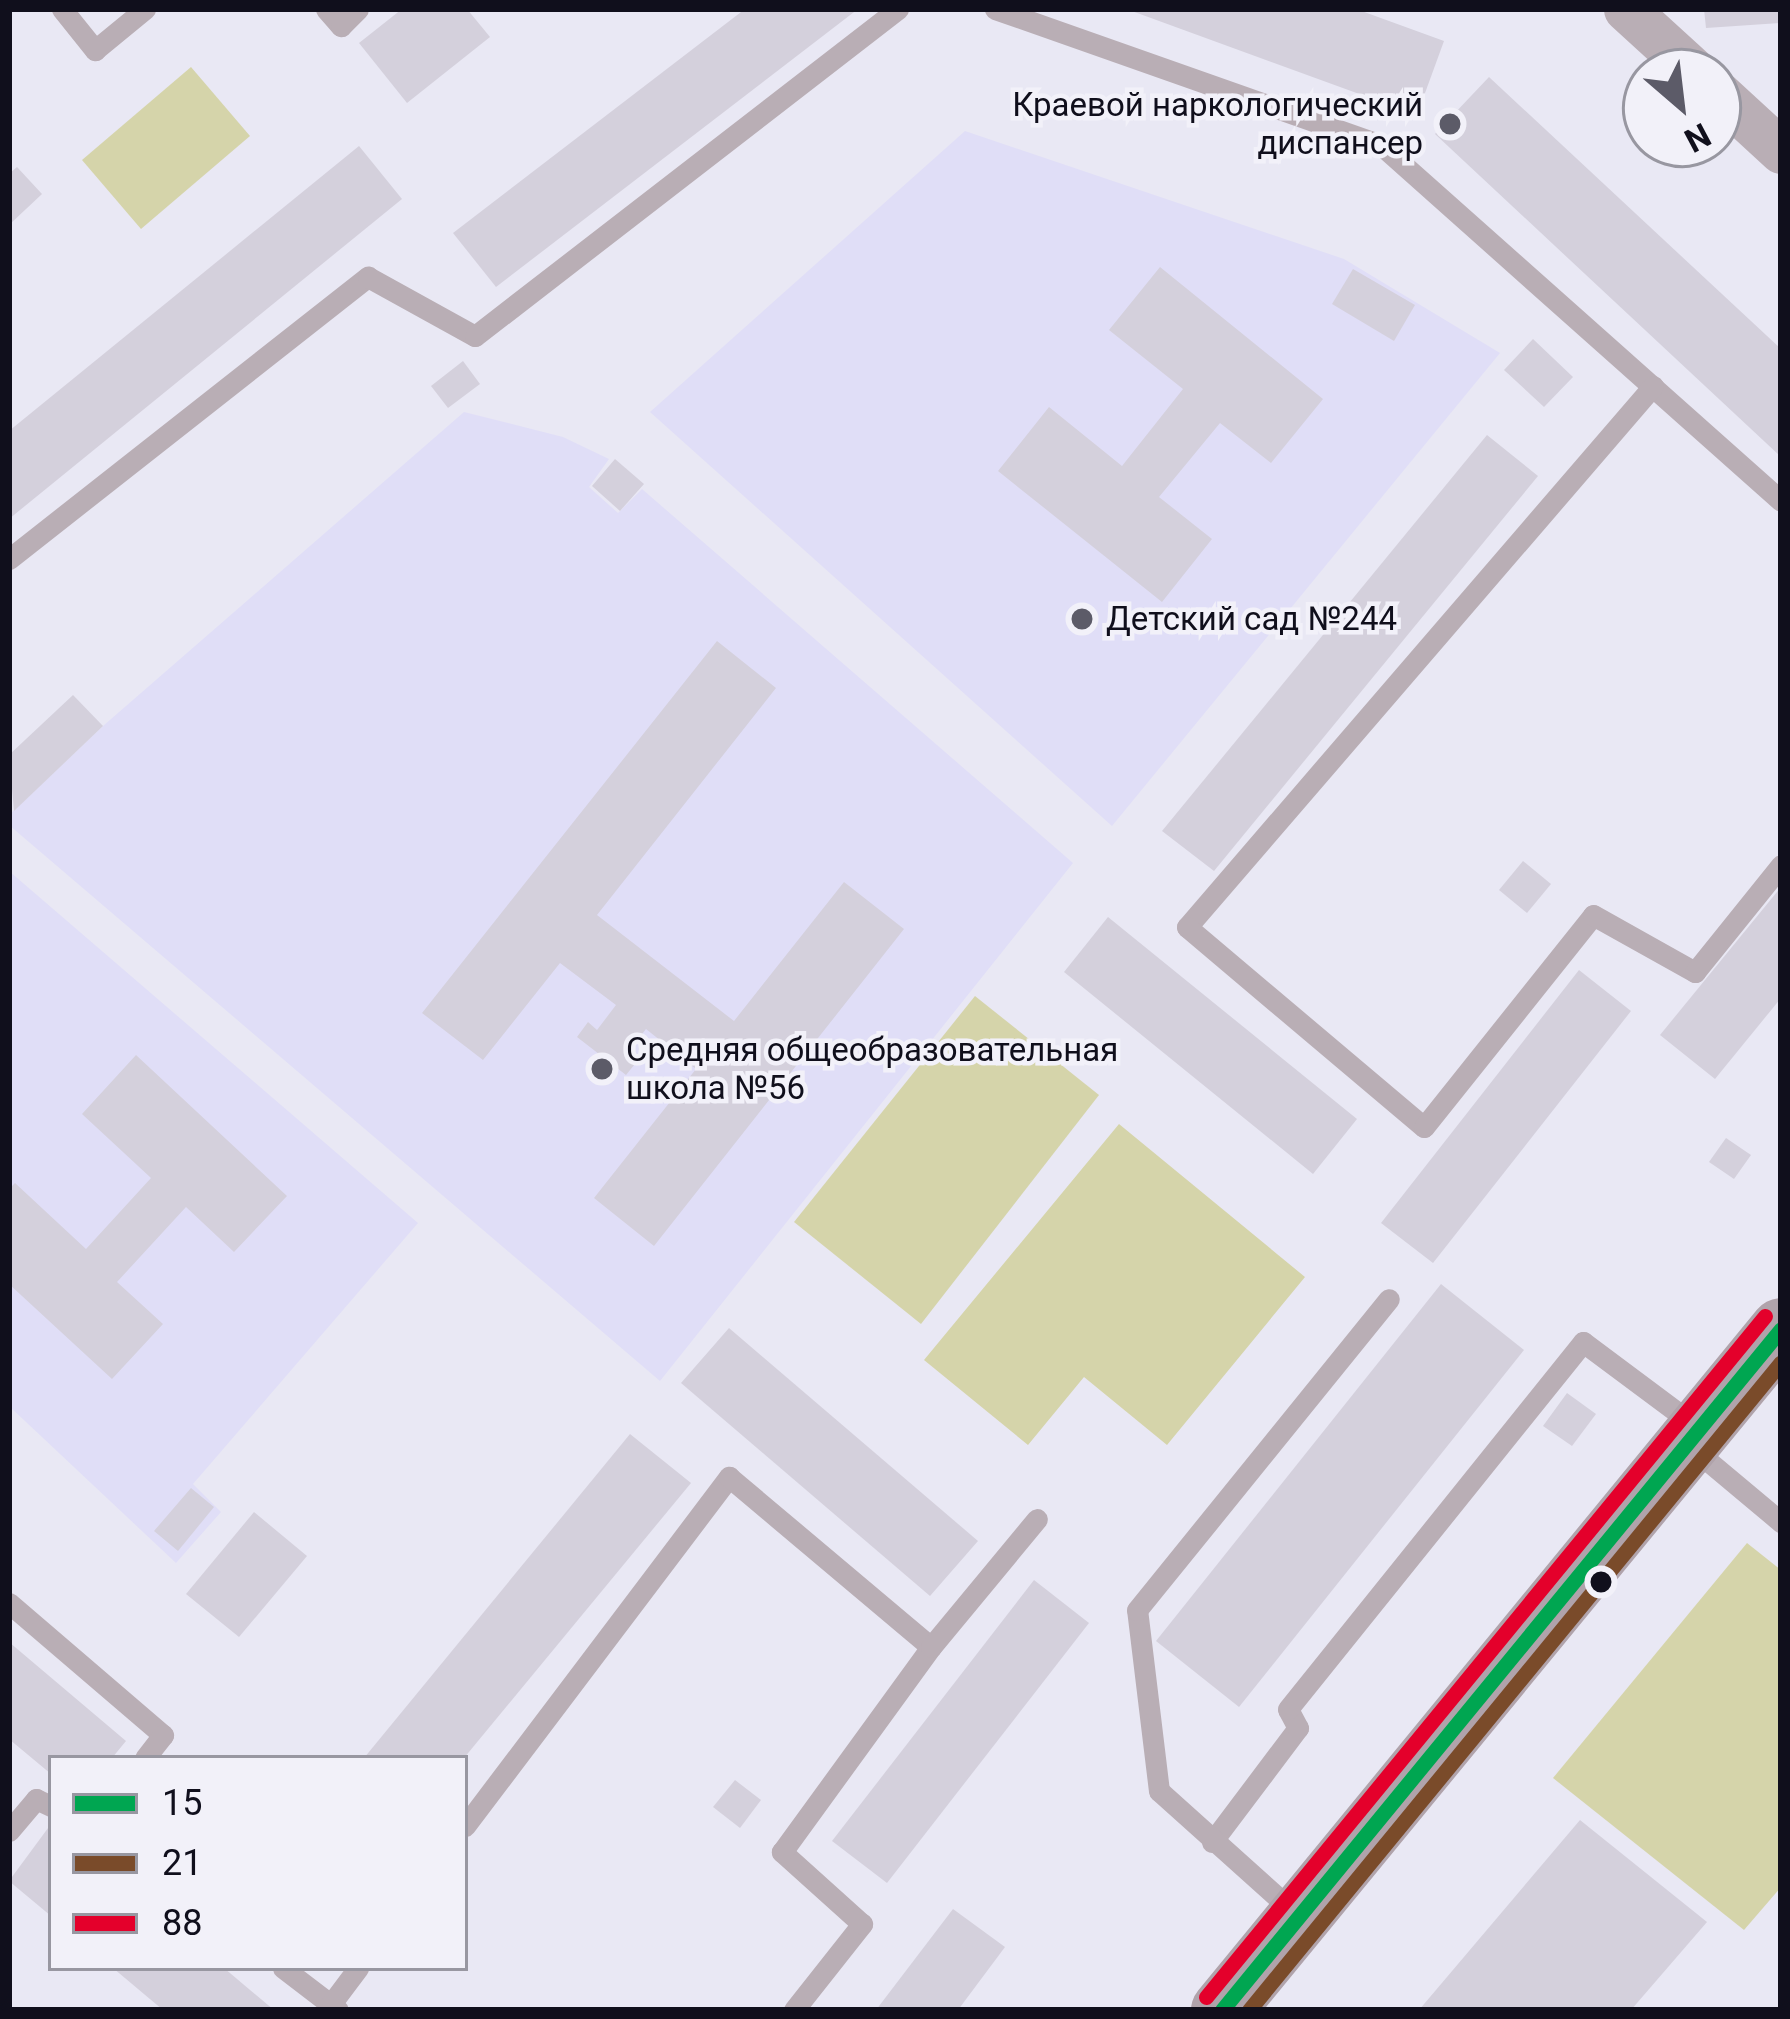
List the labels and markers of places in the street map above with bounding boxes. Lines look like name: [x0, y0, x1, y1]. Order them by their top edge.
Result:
place label: Краевой наркологический диспансер: [1012, 85, 1423, 163]
marker: Краевой наркологический диспансер: [1434, 108, 1466, 140]
place label: Детский сад №244: [1106, 599, 1397, 639]
marker: Детский сад №244: [1069, 606, 1095, 632]
place label: Средняя общеобразовательная школа №56: [626, 1030, 1118, 1108]
marker: Средняя общеобразовательная школа №56: [589, 1056, 615, 1082]
unlabelled marker: [1590, 1571, 1612, 1593]

